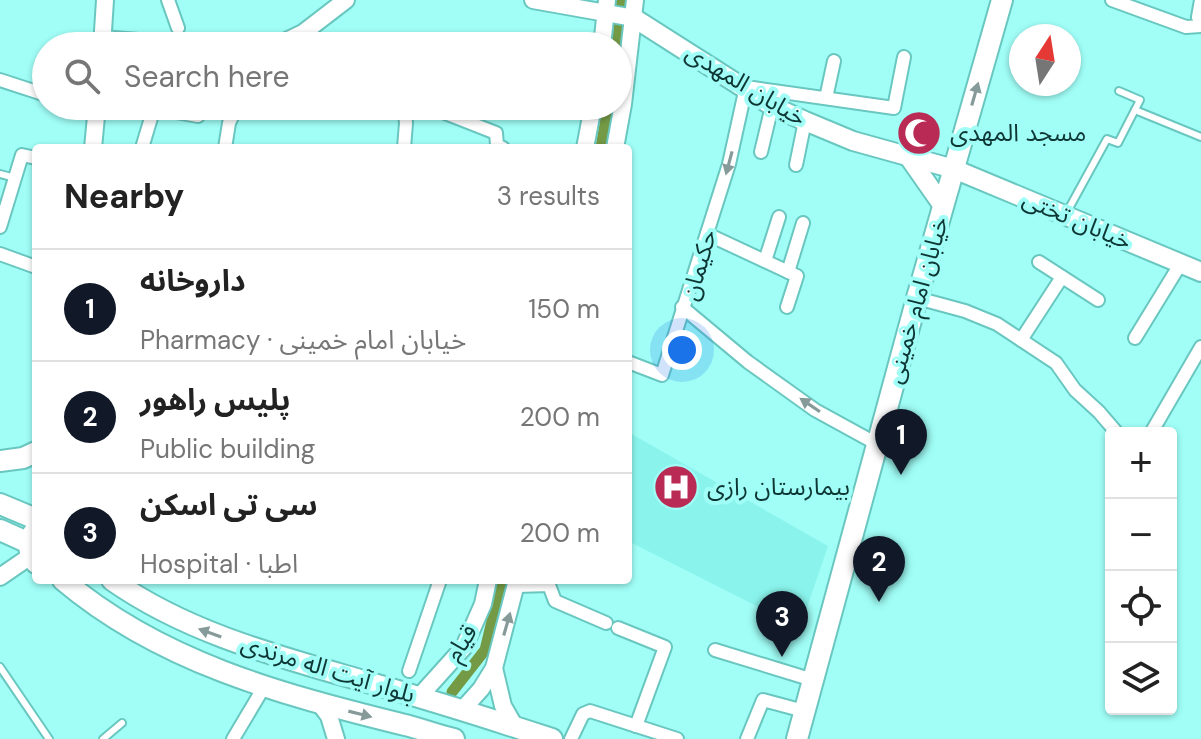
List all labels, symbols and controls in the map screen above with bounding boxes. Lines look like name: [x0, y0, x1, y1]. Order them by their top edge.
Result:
north arrow: [1009, 24, 1081, 96]
search box: [32, 32, 632, 120]
street label: خیابان المهدی: [680, 36, 812, 133]
icon: search: [60, 54, 104, 98]
text: Search here: [124, 57, 290, 96]
one-way arrow: [969, 82, 982, 106]
mosque icon: مسجد المهدی: [895, 109, 943, 157]
place label: مسجد المهدی: [950, 117, 1086, 148]
one-way arrow: [722, 151, 735, 176]
text: Nearby: [64, 174, 184, 219]
text: 3 results: [497, 179, 600, 213]
street label: خیابان تختی: [1018, 183, 1136, 256]
street label: خیابان امام خمینی: [878, 213, 958, 388]
street label: حکیمان: [674, 226, 723, 304]
text: داروخانه: [140, 261, 246, 300]
text: 1: [85, 292, 95, 326]
text: 150 m: [528, 292, 600, 326]
text: Pharmacy · خیابان امام خمینی: [140, 323, 466, 357]
your location: [662, 330, 702, 370]
text: پلیس راهور: [140, 380, 291, 419]
one-way arrow: [799, 398, 820, 413]
text: 2: [82, 400, 98, 434]
text: 200 m: [520, 400, 600, 434]
pin: 1: [875, 409, 927, 475]
map controls: [1105, 427, 1177, 715]
button: +: [1105, 427, 1177, 499]
text: Public building: [140, 432, 315, 466]
hospital icon: بیمارستان رازی: [652, 463, 700, 511]
place label: بیمارستان رازی: [707, 471, 850, 502]
text: سی تی اسکن: [140, 485, 317, 524]
button: −: [1105, 499, 1177, 571]
text: 3: [82, 516, 98, 550]
text: 200 m: [520, 516, 600, 550]
pin: 2: [853, 536, 905, 602]
text: Hospital · اطبا: [140, 547, 298, 581]
button: locate: [1105, 571, 1177, 643]
pin: 3: [756, 591, 808, 657]
one-way arrow: [501, 611, 513, 636]
street label: قیام: [437, 618, 486, 669]
one-way arrow: [198, 626, 222, 639]
street label: بلوار آیت اله مرندی: [237, 627, 419, 710]
button: layers: [1105, 643, 1177, 715]
one-way arrow: [348, 708, 373, 721]

